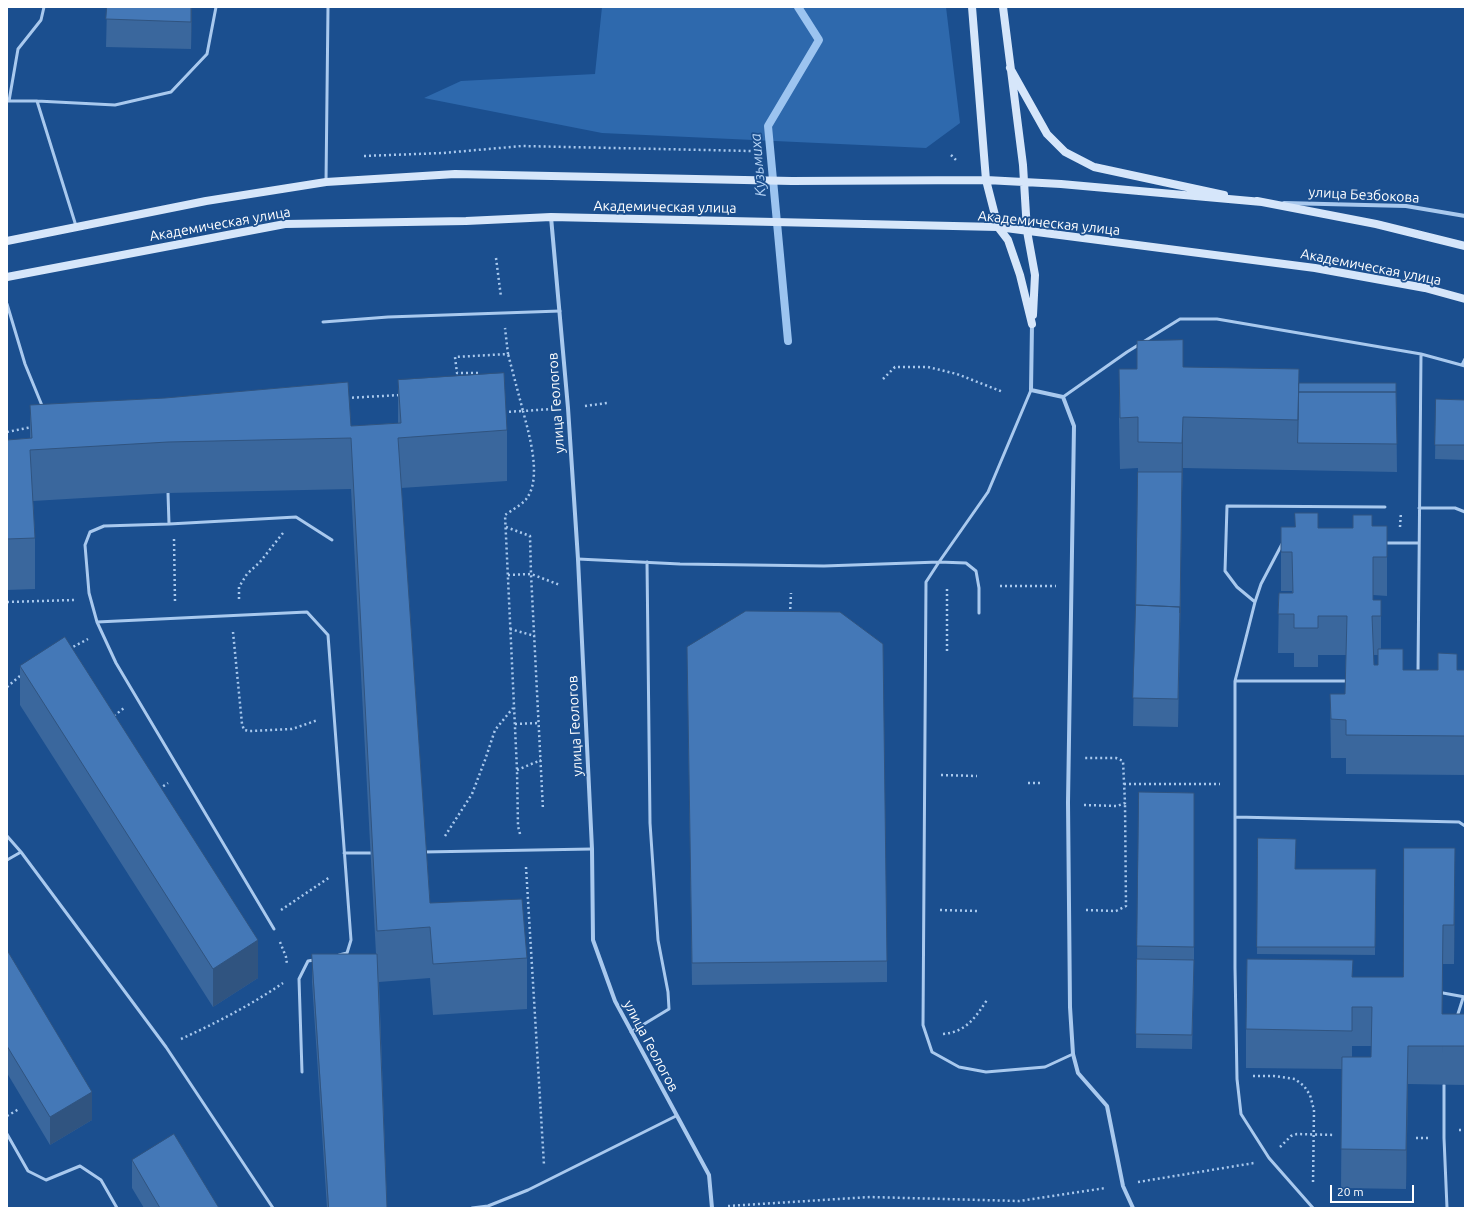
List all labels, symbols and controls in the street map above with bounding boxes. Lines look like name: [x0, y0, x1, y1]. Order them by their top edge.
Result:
water label: Кузьмиха: [746, 132, 770, 198]
street label: улица Безбокова: [1308, 184, 1420, 206]
street label: Академическая улица: [593, 197, 737, 217]
street label: Академическая улица: [148, 203, 292, 245]
street label: Академическая улица: [977, 207, 1121, 239]
street label: Академическая улица: [1299, 245, 1443, 289]
street label: улица Геологов: [544, 352, 568, 454]
street label: улица Геологов: [564, 675, 586, 777]
street label: улица Геологов: [620, 997, 682, 1095]
scale bar: [1332, 1177, 1416, 1203]
text: 20 m: [1337, 1185, 1364, 1198]

